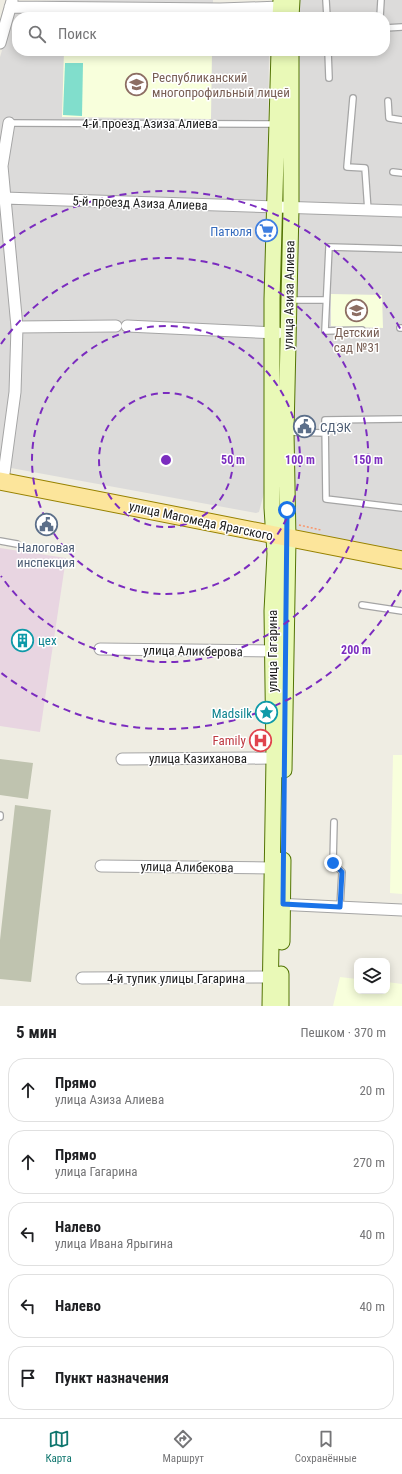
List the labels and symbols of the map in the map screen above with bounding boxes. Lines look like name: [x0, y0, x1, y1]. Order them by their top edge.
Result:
place label: Республиканский многопрофильный лицей: [152, 70, 290, 100]
school or university icon: Республиканский многопрофильный лицей: [124, 71, 150, 97]
street label: 4-й проезд Азиза Алиева: [82, 116, 218, 131]
street label: 5-й проезд Азиза Алиева: [72, 193, 208, 213]
supermarket icon: Патюля: [254, 218, 280, 244]
place label: Патюля: [210, 224, 252, 239]
street label: улица Азиза Алиева: [281, 240, 297, 350]
school or university icon: Детский сад №31: [344, 297, 370, 323]
place label: Детский сад №31: [334, 325, 380, 355]
public building icon: СДЭК: [291, 414, 317, 440]
place label: СДЭК: [320, 420, 352, 435]
centre of rings: [159, 453, 173, 467]
text: 50 m: [221, 453, 245, 467]
text: 100 m: [285, 453, 315, 467]
text: 150 m: [353, 453, 383, 467]
street label: улица Магомеда Ярагского: [128, 498, 274, 544]
route start: [278, 501, 296, 519]
public building icon: Налоговая инспекция: [33, 512, 59, 538]
place label: Налоговая инспекция: [17, 540, 75, 570]
street label: улица Гагарина: [265, 610, 280, 692]
building icon: цех: [10, 627, 36, 653]
place label: цех: [38, 633, 57, 648]
street label: улица Аликберова: [143, 643, 243, 659]
text: 200 m: [341, 643, 371, 657]
place icon: Madsilk: [254, 700, 280, 726]
place label: Madsilk: [212, 706, 252, 721]
hospital icon: Family: [248, 727, 274, 753]
place label: Family: [213, 733, 247, 748]
street label: улица Казиханова: [149, 751, 247, 766]
route end: [324, 854, 342, 872]
street label: улица Алибекова: [140, 859, 234, 875]
street label: 4-й тупик улицы Гагарина: [107, 971, 245, 986]

